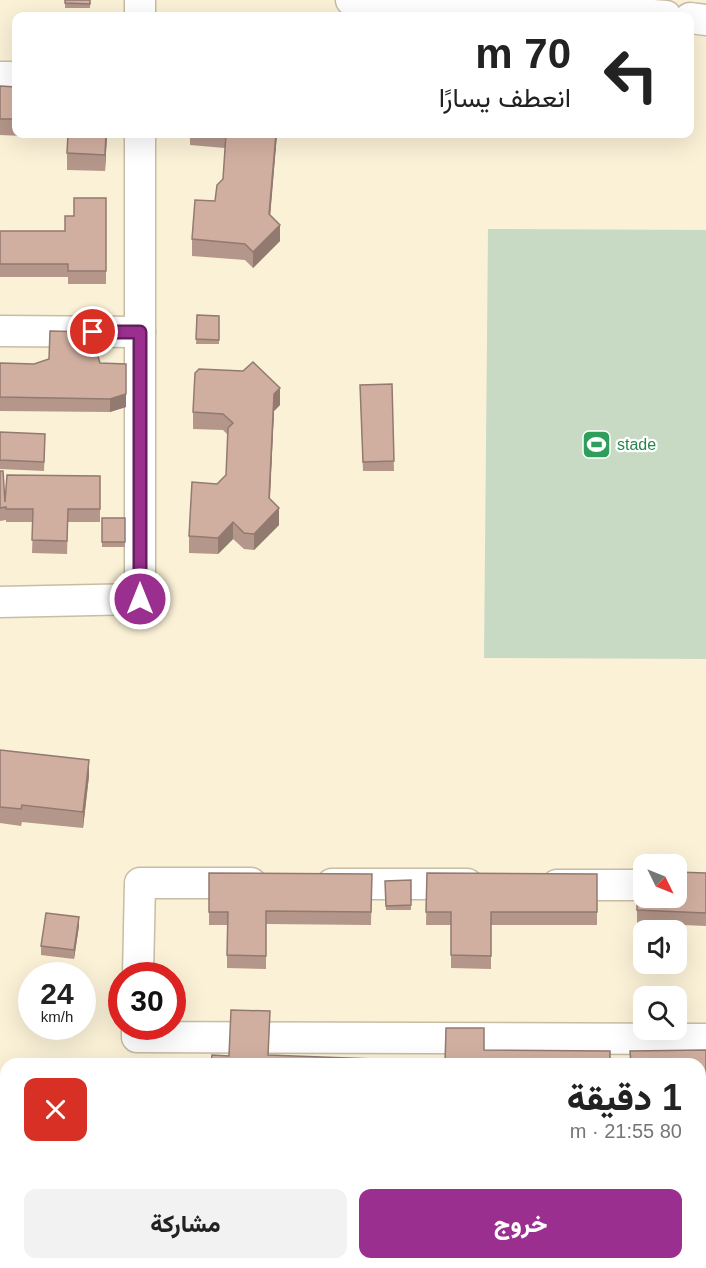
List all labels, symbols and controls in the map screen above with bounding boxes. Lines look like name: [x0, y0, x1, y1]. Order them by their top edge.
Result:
text: 70 m: [475, 30, 571, 77]
icon: left: [592, 36, 670, 114]
text: انعطف يسارًا: [439, 83, 571, 113]
pin: [67, 306, 118, 357]
icon: arrive: [76, 315, 109, 348]
sports icon: stade: [580, 428, 612, 460]
place label: stade: [617, 436, 656, 453]
position arrow: [108, 567, 172, 631]
north arrow: [633, 854, 687, 908]
map controls: [633, 854, 687, 1040]
button: sound: [633, 920, 687, 974]
speed limit sign: 30: [108, 962, 186, 1040]
text: 24: [40, 977, 74, 1010]
button: search: [633, 986, 687, 1040]
text: km/h: [41, 1008, 73, 1025]
text: 1 دقيقة: [567, 1077, 682, 1118]
button: close: [24, 1078, 87, 1141]
text: 80 m · 21:55: [570, 1120, 682, 1142]
button: مشاركة: [24, 1189, 347, 1258]
button: خروج: [359, 1189, 682, 1258]

